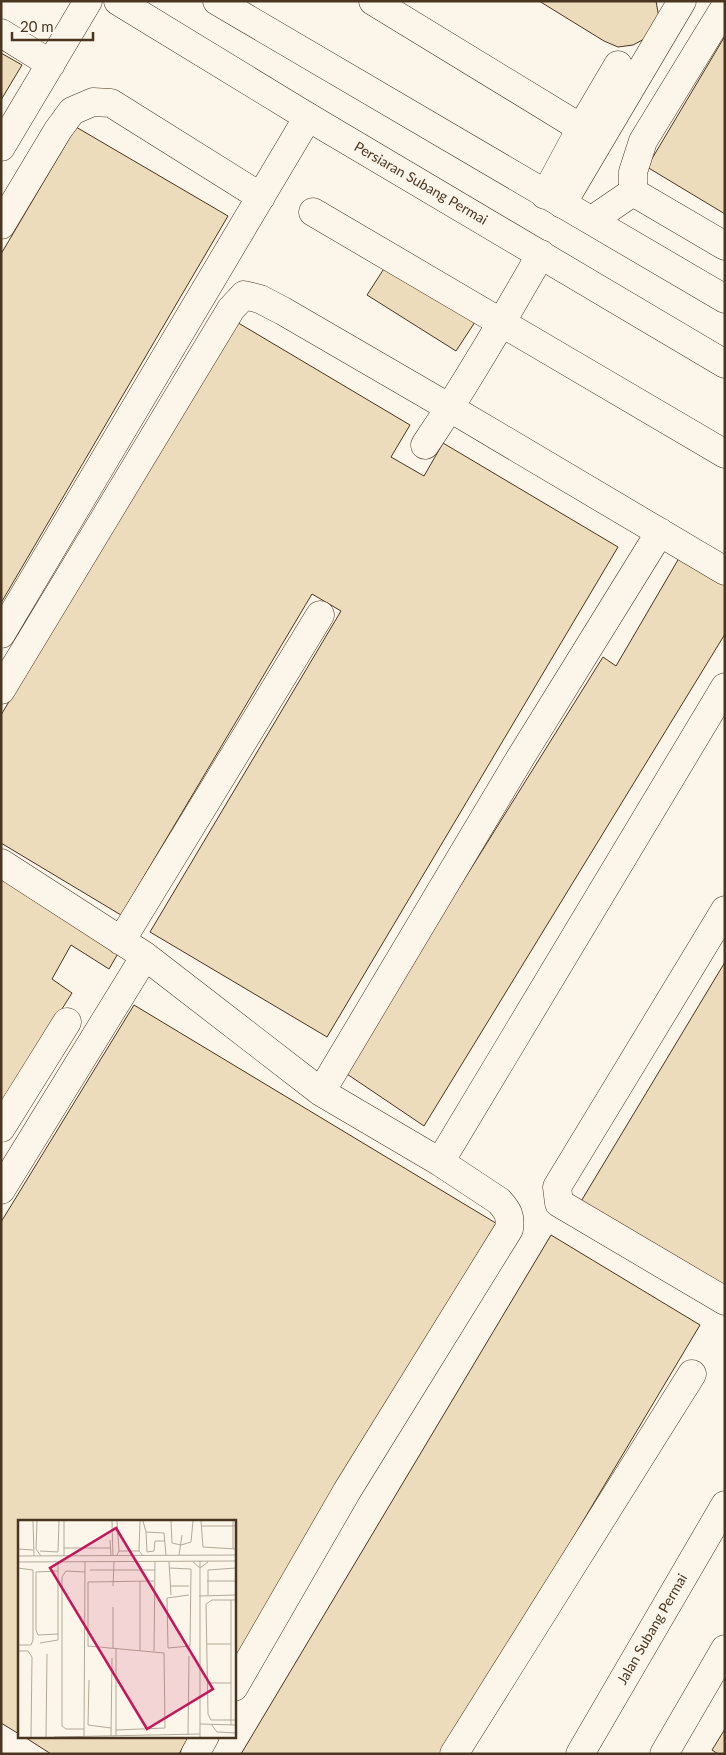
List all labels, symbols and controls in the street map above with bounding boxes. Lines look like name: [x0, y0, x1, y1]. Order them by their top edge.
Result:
scale bar: [12, 10, 94, 42]
text: 20 m: [20, 17, 54, 35]
street label: Persiaran Subang Permai: [351, 137, 491, 228]
inset map: [18, 1520, 235, 1738]
street label: Jalan Subang Permai: [613, 1570, 690, 1687]

